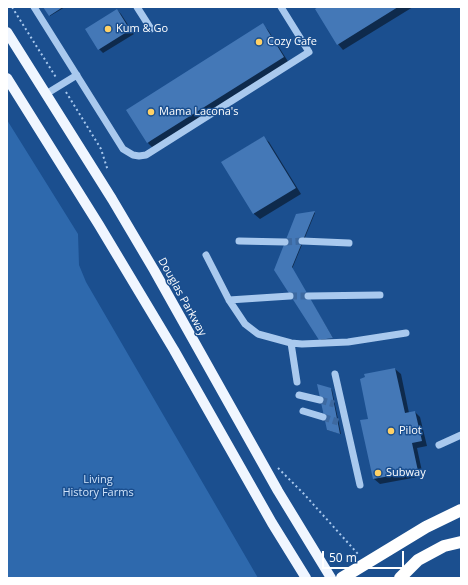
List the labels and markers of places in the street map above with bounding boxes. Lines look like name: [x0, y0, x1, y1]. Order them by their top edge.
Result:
place label: Kum & Go: [116, 22, 168, 36]
marker: Kum & Go: [103, 24, 113, 34]
place label: Cozy Cafe: [267, 35, 317, 49]
marker: Cozy Cafe: [254, 37, 264, 47]
place label: Mama Lacona's: [159, 105, 238, 119]
marker: Mama Lacona's: [146, 107, 156, 117]
place label: Pilot: [399, 424, 422, 438]
marker: Pilot: [386, 426, 396, 436]
place label: Subway: [386, 466, 426, 480]
marker: Subway: [373, 468, 383, 478]

